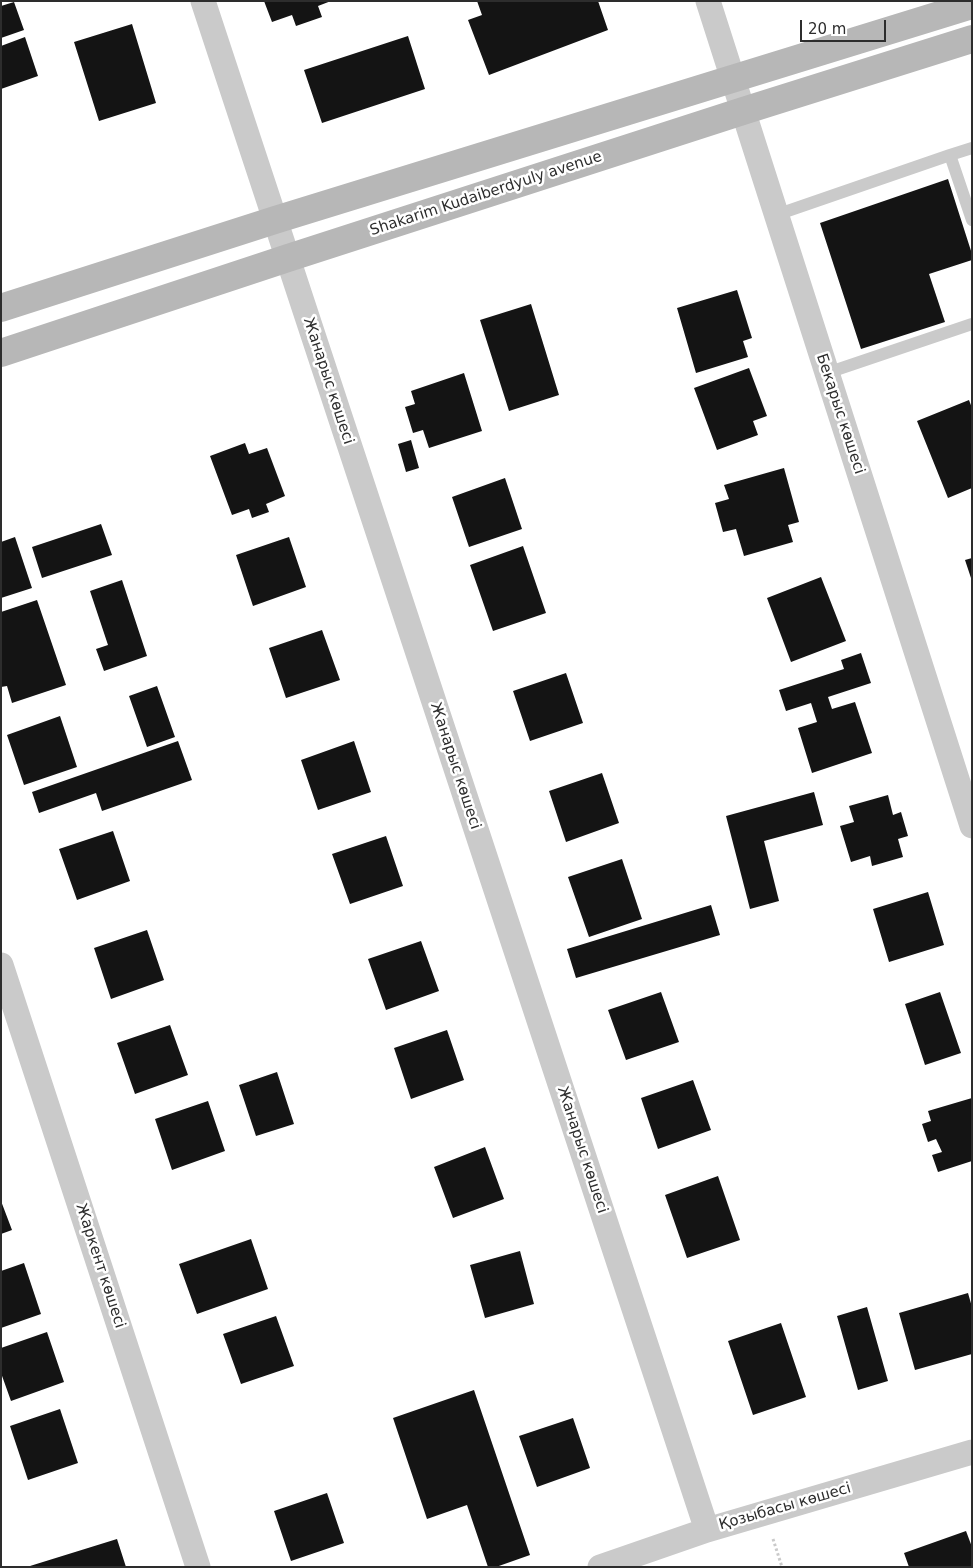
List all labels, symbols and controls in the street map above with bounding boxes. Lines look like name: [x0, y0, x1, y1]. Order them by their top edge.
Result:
scale bar: [803, 10, 889, 42]
text: 20 m: [808, 20, 846, 38]
street label: Shakarim Kudaiberdyuly avenue: [368, 148, 604, 240]
street label: Жанарыс көшесі: [299, 315, 357, 447]
street label: Бекарыс көшесі: [812, 351, 868, 477]
street label: Жанарыс көшесі: [426, 700, 484, 832]
street label: Жанарыс көшесі: [553, 1084, 611, 1216]
street label: Жаркент көшесі: [71, 1201, 129, 1331]
street label: Қозыбасы көшесі: [717, 1480, 853, 1534]

